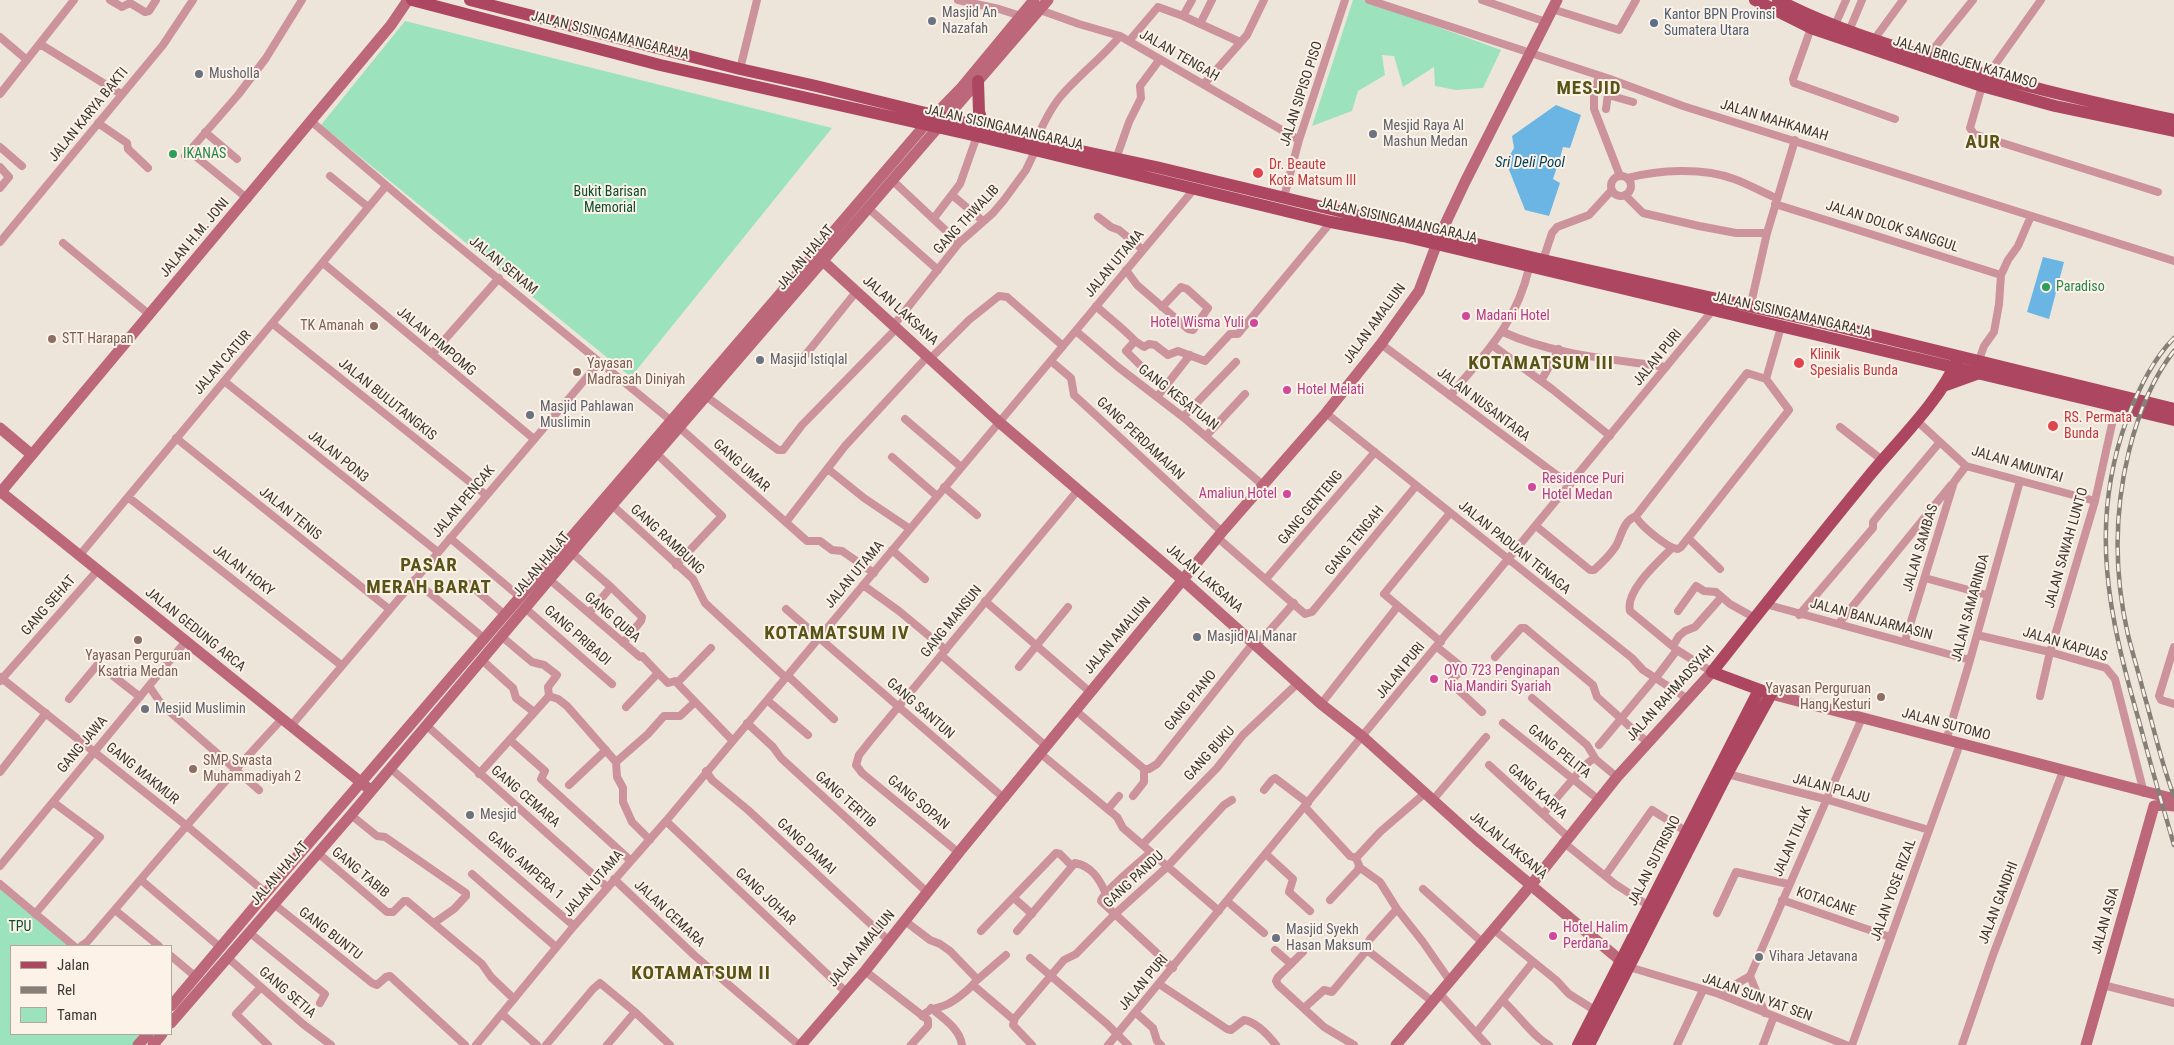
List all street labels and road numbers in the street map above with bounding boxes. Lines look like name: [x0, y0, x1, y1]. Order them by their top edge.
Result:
street label: JALAN SISINGAMANGARAJA: [529, 8, 691, 64]
street label: JALAN TENGAH: [1136, 26, 1222, 86]
street label: JALAN BRIGJEN KATAMSO: [1891, 33, 2039, 93]
street label: JALAN SIPISO PISO: [1277, 39, 1327, 149]
street label: JALAN KARYA BAKTI: [46, 64, 132, 166]
street label: JALAN MAHKAMAH: [1718, 97, 1830, 145]
street label: JALAN SISINGAMANGARAJA: [923, 102, 1085, 154]
street label: GANG THWALIB: [931, 182, 1003, 258]
street label: JALAN H.M. JONI: [157, 195, 233, 281]
street label: JALAN SISINGAMANGARAJA: [1317, 195, 1479, 247]
street label: JALAN DOLOK SANGGUL: [1824, 198, 1960, 256]
street label: JALAN HALAT: [774, 222, 838, 294]
street label: JALAN UTAMA: [1082, 227, 1148, 301]
street label: JALAN SENAM: [465, 233, 541, 299]
street label: JALAN LAKSANA: [859, 273, 941, 349]
street label: JALAN AMALIUN: [1340, 281, 1410, 367]
street label: JALAN SISINGAMANGARAJA: [1711, 289, 1873, 341]
street label: JALAN PIMPOMG: [393, 304, 479, 380]
street label: JALAN PURI: [1630, 326, 1686, 390]
street label: JALAN CATUR: [191, 328, 255, 398]
street label: JALAN BULUTANGKIS: [335, 355, 439, 445]
street label: GANG KESATUAN: [1134, 361, 1222, 435]
street label: JALAN NUSANTARA: [1433, 365, 1533, 445]
street label: GANG PERDAMAIAN: [1093, 394, 1187, 484]
street label: JALAN PON3: [304, 427, 372, 487]
street label: GANG UMAR: [709, 436, 773, 496]
street label: JALAN AMUNTAI: [1969, 443, 2065, 487]
street label: JALAN PENCAK: [429, 463, 499, 541]
street label: GANG GENTENG: [1275, 468, 1347, 548]
street label: JALAN TENIS: [256, 484, 324, 544]
street label: JALAN SAWAH LUNTO: [2042, 486, 2092, 610]
street label: JALAN PADUAN TENAGA: [1455, 498, 1573, 598]
street label: GANG RAMBUNG: [627, 501, 707, 579]
street label: JALAN SAMBAS: [1900, 502, 1942, 594]
street label: GANG TENGAH: [1322, 503, 1388, 579]
street label: JALAN HALAT: [510, 529, 574, 601]
street label: JALAN UTAMA: [822, 538, 888, 612]
street label: JALAN LAKSANA: [1162, 541, 1246, 617]
street label: JALAN HOKY: [209, 542, 277, 600]
street label: JALAN SAMARINDA: [1949, 552, 1993, 664]
street label: GANG SEHAT: [18, 573, 80, 639]
street label: GANG MANSUN: [918, 583, 986, 661]
street label: JALAN GEDUNG ARCA: [141, 584, 249, 676]
street label: GANG QUBA: [581, 589, 643, 647]
street label: JALAN AMALIUN: [1081, 594, 1155, 678]
street label: JALAN BANJARMASIN: [1808, 596, 1934, 644]
street label: GANG PRIBADI: [540, 603, 614, 669]
street label: JALAN KAPUAS: [2020, 624, 2110, 666]
street label: JALAN PURI: [1373, 639, 1429, 703]
street label: JALAN RAHMADSYAH: [1624, 643, 1718, 745]
street label: GANG PIANO: [1161, 667, 1221, 735]
street label: GANG SANTUN: [883, 675, 957, 743]
street label: JALAN SUTOMO: [1900, 705, 1992, 745]
street label: GANG JAWA: [54, 713, 112, 777]
street label: GANG PELITA: [1524, 722, 1594, 782]
street label: GANG BUKU: [1181, 723, 1239, 785]
street label: GANG MAKMUR: [102, 740, 182, 808]
street label: GANG KARYA: [1504, 761, 1570, 823]
street label: GANG CEMARA: [487, 763, 563, 831]
street label: GANG TERTIB: [811, 768, 879, 832]
street label: JALAN PLAJU: [1791, 771, 1871, 807]
street label: GANG SOPAN: [884, 772, 952, 834]
street label: JALAN TILAK: [1770, 804, 1816, 880]
street label: JALAN LAKSANA: [1466, 809, 1550, 883]
street label: JALAN SUTRISNO: [1625, 813, 1685, 909]
street label: GANG DAMAI: [773, 815, 839, 879]
street label: GANG AMPERA 1: [483, 828, 567, 904]
street label: JALAN YOSE RIZAL: [1868, 837, 1920, 943]
street label: JALAN HALAT: [248, 838, 312, 910]
street label: GANG TABIB: [328, 844, 392, 902]
street label: JALAN UTAMA: [560, 847, 628, 921]
street label: GANG PANDU: [1101, 848, 1167, 912]
street label: JALAN GANDHI: [1976, 860, 2022, 946]
street label: GANG JOHAR: [731, 865, 799, 929]
street label: JALAN CEMARA: [630, 877, 708, 951]
street label: KOTACANE: [1794, 884, 1858, 920]
street label: JALAN ASIA: [2088, 886, 2124, 956]
street label: GANG BUNTU: [295, 904, 365, 964]
street label: JALAN AMALIUN: [825, 907, 899, 991]
street label: JALAN PURI: [1116, 952, 1172, 1014]
street label: GANG SETIA: [255, 964, 319, 1022]
street label: JALAN SUN YAT SEN: [1700, 970, 1814, 1026]

